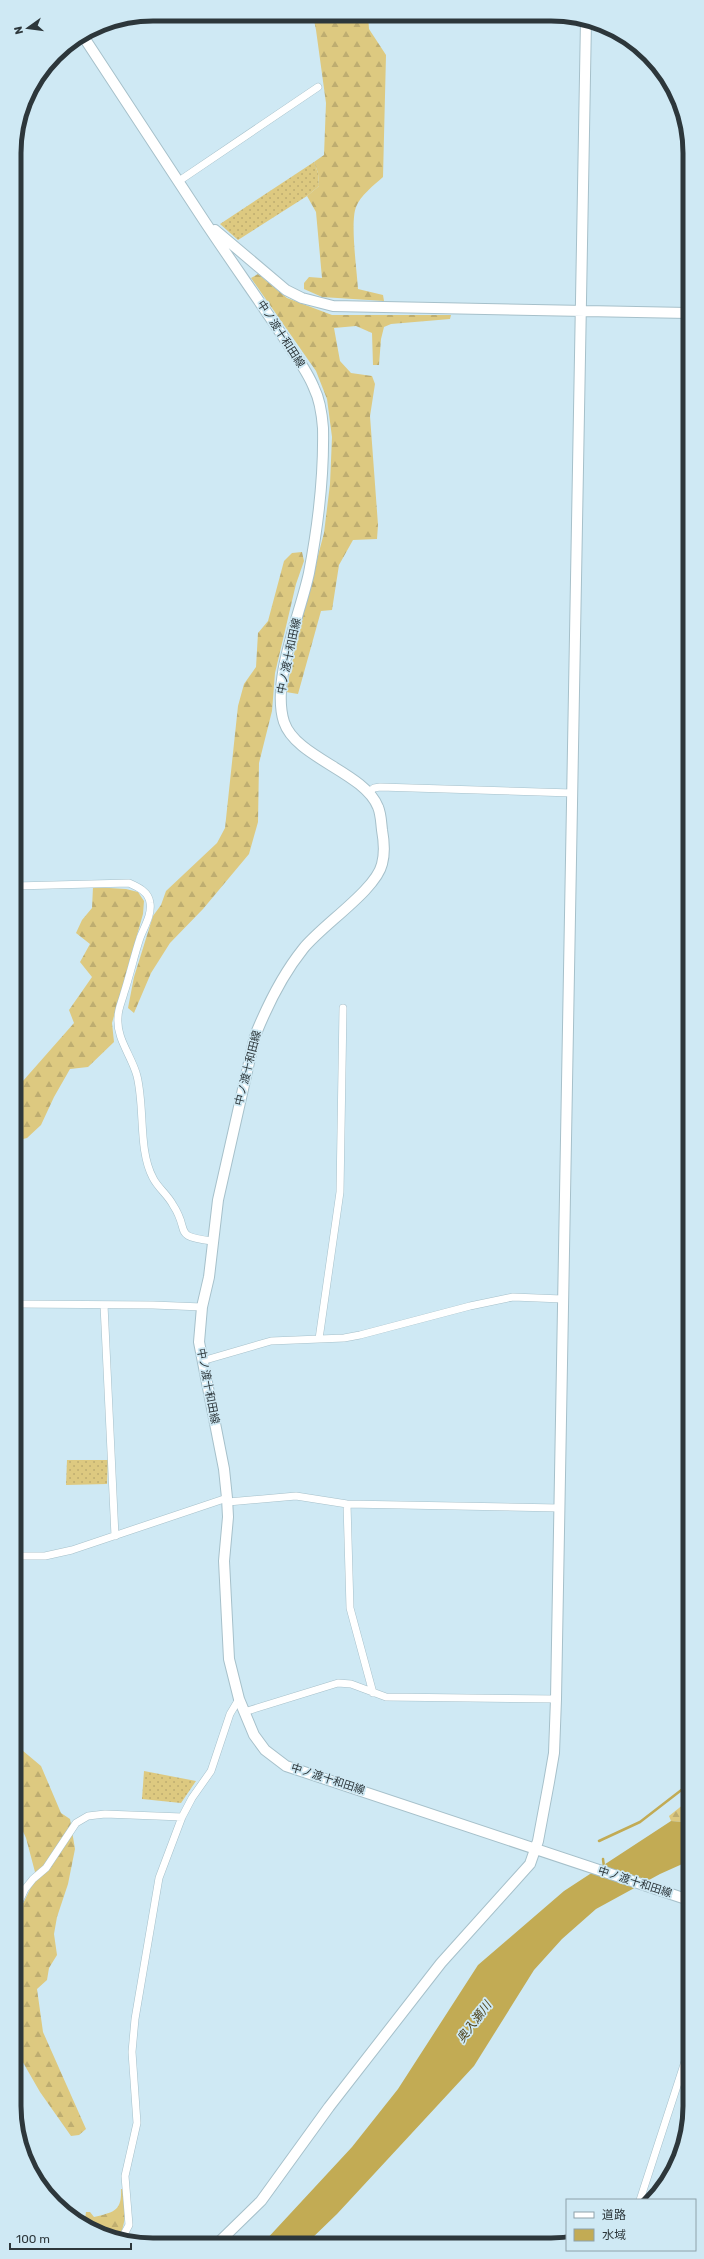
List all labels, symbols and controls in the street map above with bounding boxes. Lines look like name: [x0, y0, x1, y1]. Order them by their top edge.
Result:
north arrow: [8, 8, 48, 48]
text: N: [11, 25, 26, 36]
street label: 中ノ渡十和田線: [255, 298, 307, 370]
street label: 中ノ渡十和田線: [275, 617, 303, 695]
street label: 中ノ渡十和田線: [232, 1029, 264, 1107]
street label: 中ノ渡十和田線: [194, 1347, 222, 1425]
street label: 中ノ渡十和田線: [289, 1761, 367, 1797]
street label: 中ノ渡十和田線: [596, 1864, 674, 1900]
water label: 奥入瀬川: [454, 1997, 495, 2045]
legend: [566, 2199, 696, 2251]
text: 道路: [602, 2208, 626, 2222]
scale bar: [10, 2225, 131, 2251]
text: 水域: [602, 2228, 626, 2242]
text: 100 m: [16, 2232, 50, 2246]

